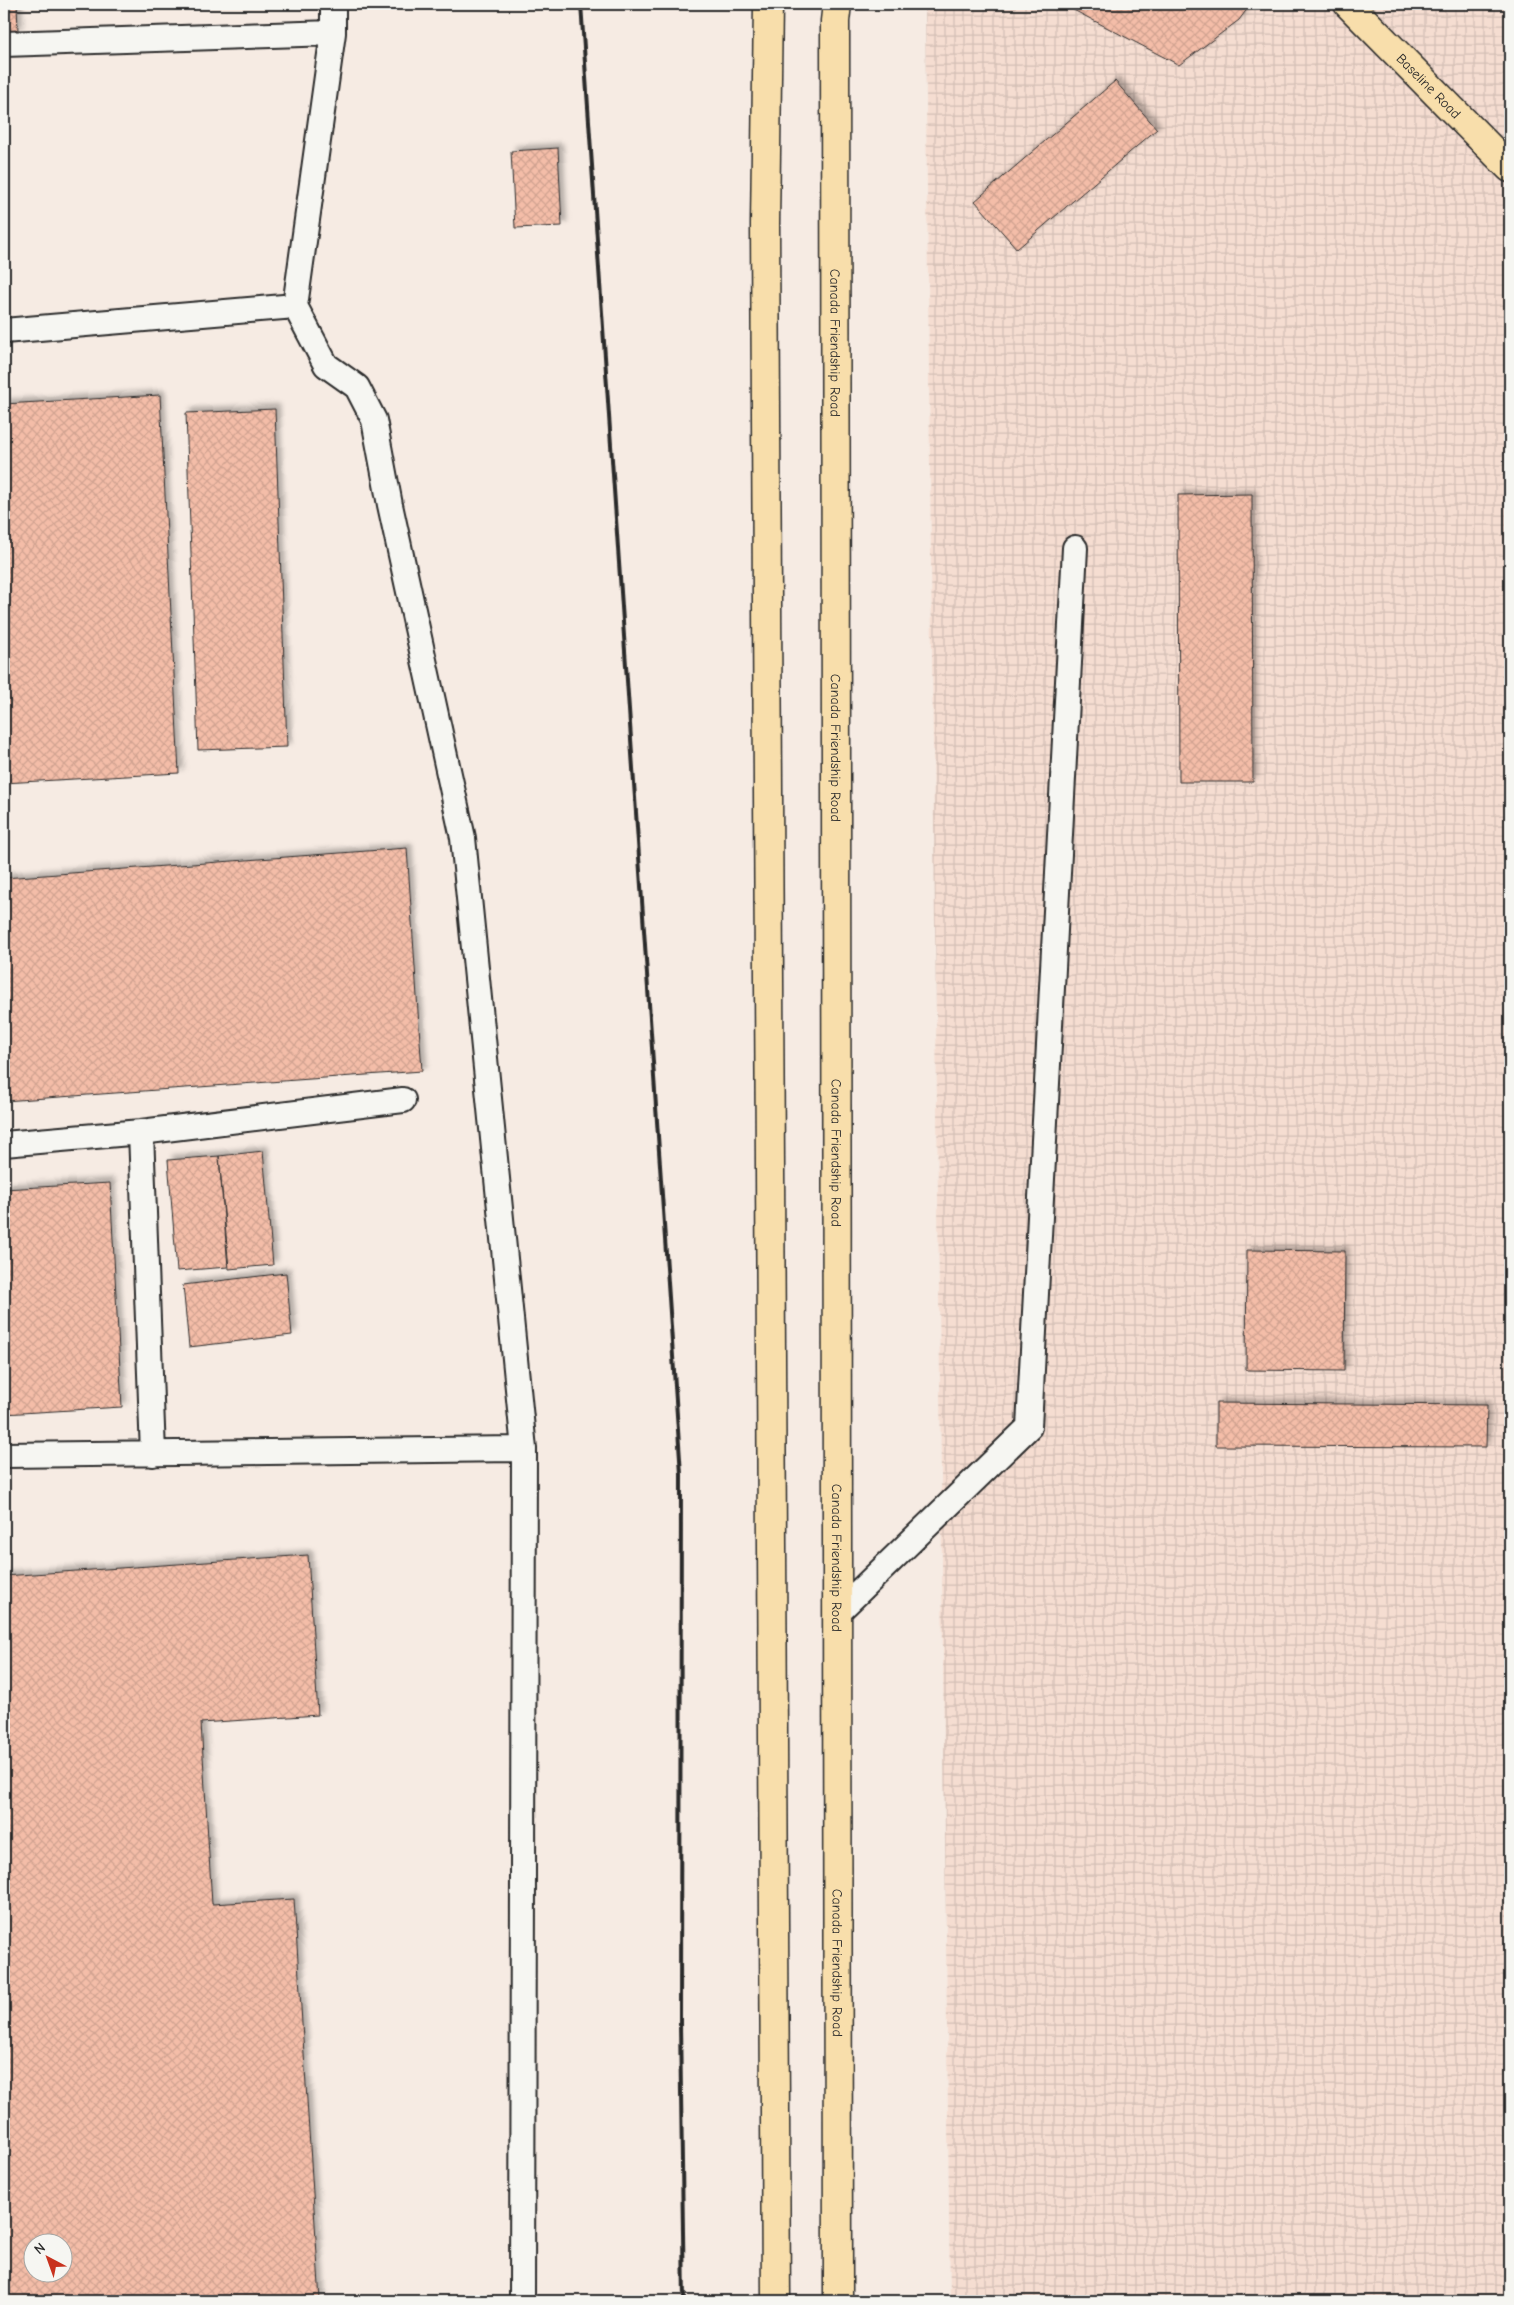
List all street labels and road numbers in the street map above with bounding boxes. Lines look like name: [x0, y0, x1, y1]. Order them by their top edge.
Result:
street label: Baseline Road: [1393, 50, 1465, 122]
street label: Canada Friendship Road: [827, 269, 844, 417]
street label: Canada Friendship Road: [827, 674, 845, 822]
street label: Canada Friendship Road: [828, 1079, 845, 1227]
street label: Canada Friendship Road: [828, 1484, 846, 1632]
street label: Canada Friendship Road: [829, 1889, 846, 2037]

